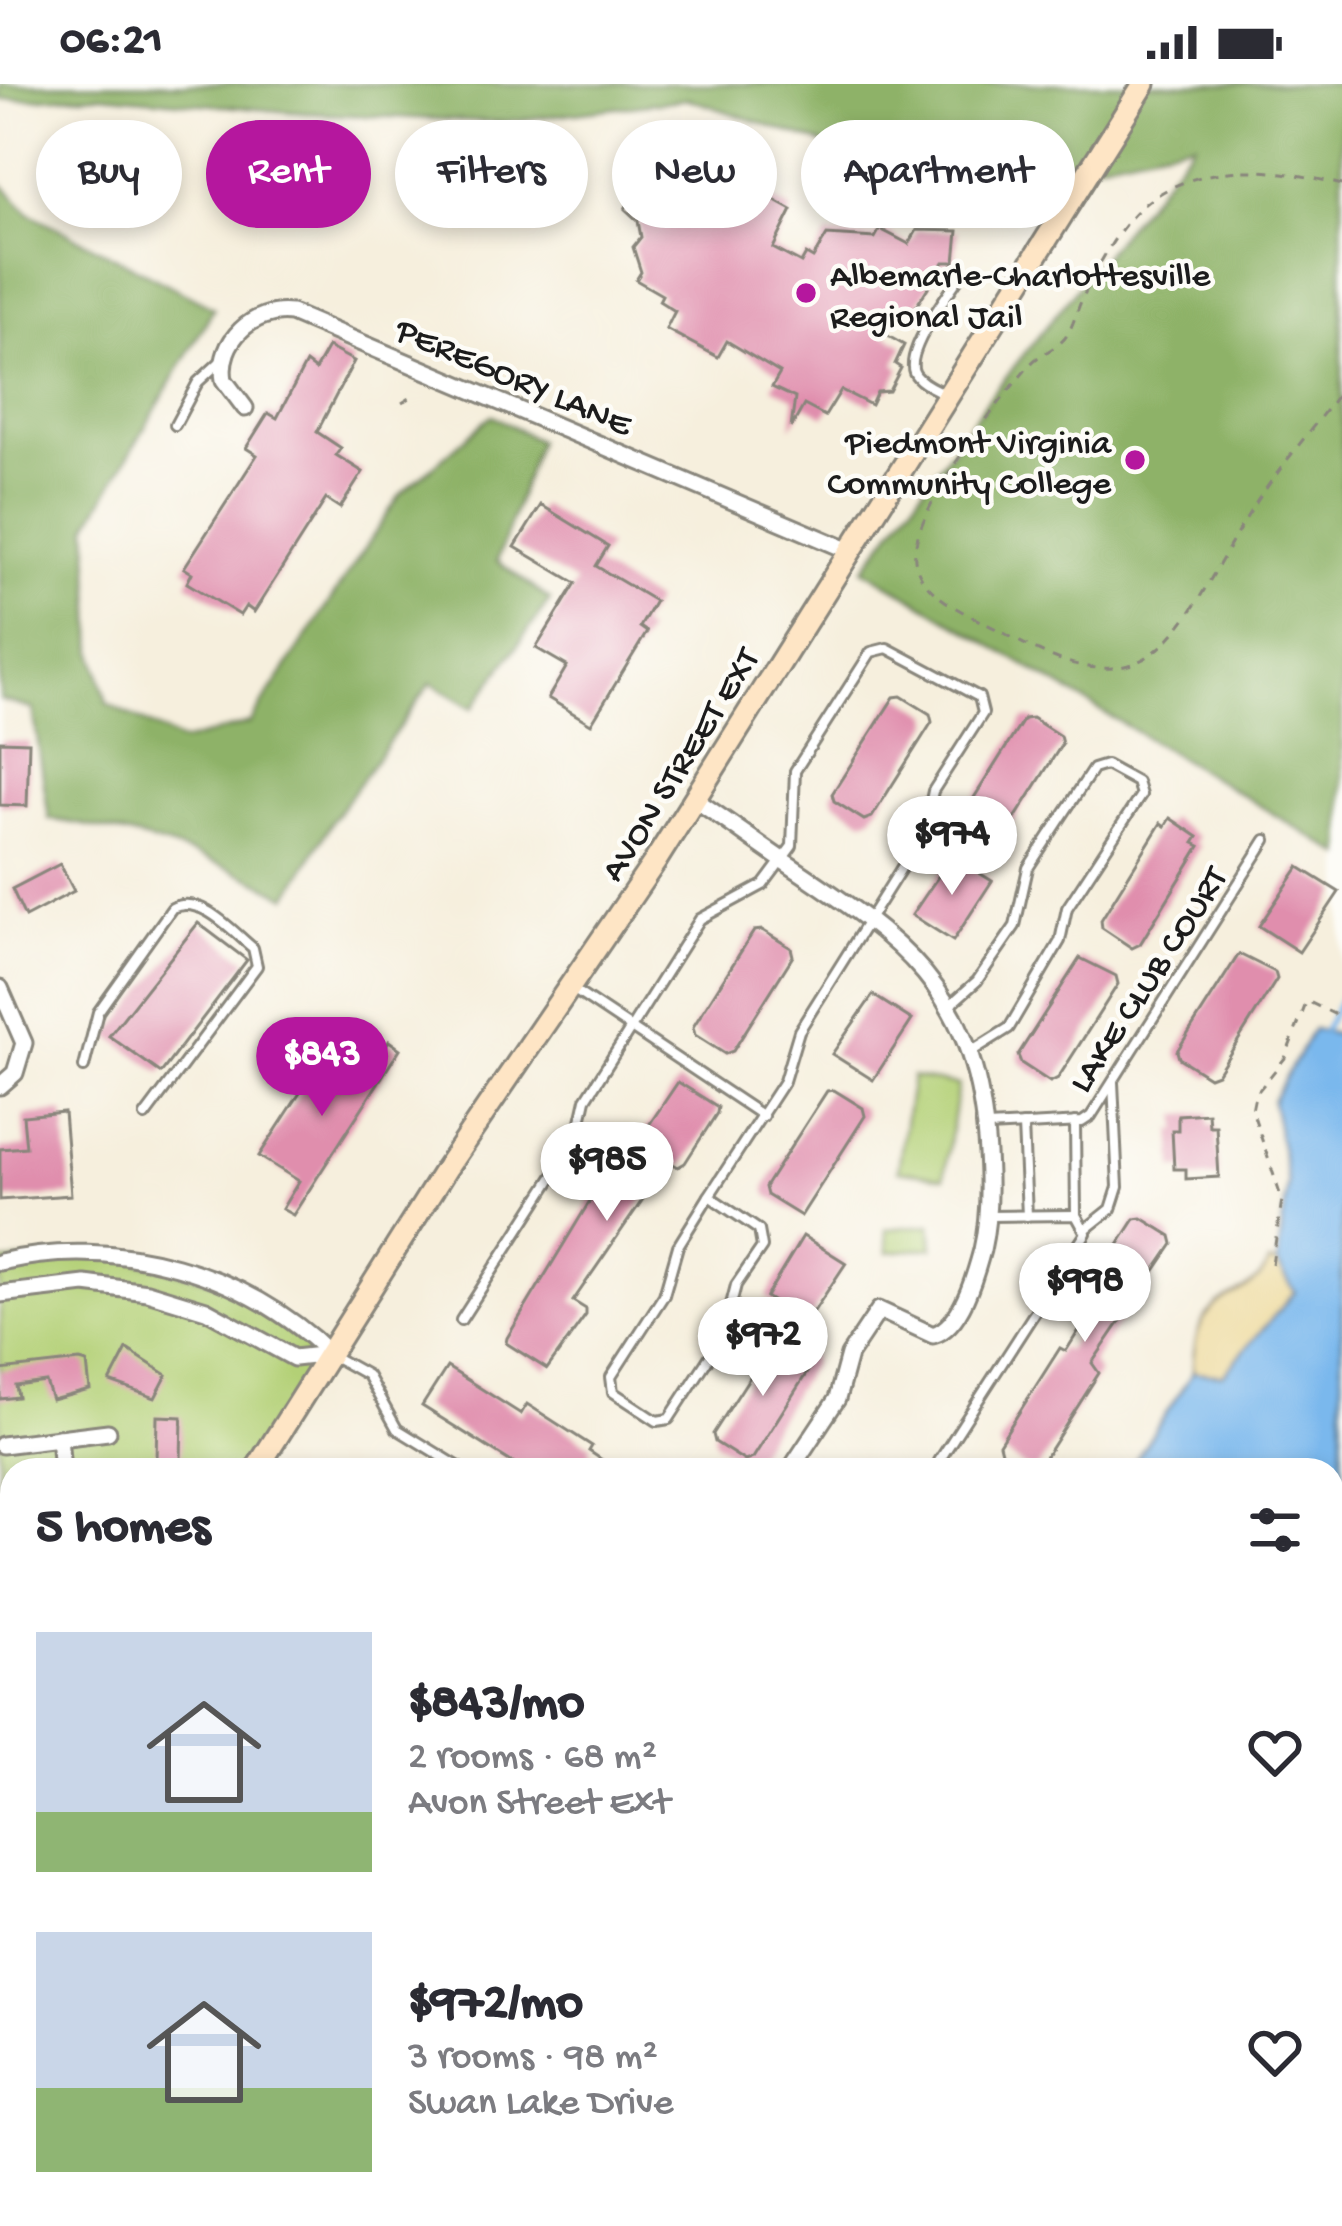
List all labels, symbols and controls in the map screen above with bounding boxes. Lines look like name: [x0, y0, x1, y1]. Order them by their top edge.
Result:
text: 06:21: [60, 16, 163, 69]
chip: Buy: [36, 120, 182, 228]
chip: Rent: [206, 120, 371, 228]
chip: Filters: [395, 120, 588, 228]
chip: New: [612, 120, 777, 228]
chip: Apartment: [801, 120, 1075, 228]
place label: Albemarle-Charlottesville Regional Jail: [830, 257, 1211, 341]
marker: Albemarle-Charlottesville Regional Jail: [793, 280, 819, 306]
street label: PEREGORY LANE: [387, 310, 638, 450]
place label: Piedmont Virginia Community College: [827, 424, 1112, 508]
marker: Piedmont Virginia Community College: [1122, 447, 1148, 473]
street label: AVON STREET EXT: [594, 640, 773, 891]
pin: $974: [881, 796, 1023, 898]
text: $974: [914, 812, 990, 858]
street label: LAKE CLUB COURT: [1062, 859, 1241, 1102]
pin: $843: [251, 1017, 393, 1119]
text: $843: [283, 1033, 361, 1079]
pin: $985: [536, 1122, 678, 1224]
text: $985: [568, 1138, 646, 1184]
pin: $998: [1014, 1243, 1156, 1345]
text: $998: [1046, 1259, 1124, 1305]
pin: $972: [692, 1297, 834, 1399]
text: $972: [725, 1313, 801, 1359]
icon: filters: [1242, 1497, 1308, 1563]
text: 5 homes: [36, 1500, 210, 1560]
text: $843/mo: [408, 1676, 584, 1736]
icon: home: [132, 1680, 276, 1824]
icon: heart: [1242, 1719, 1308, 1785]
text: 2 rooms · 68 m²: [408, 1736, 657, 1782]
text: Avon Street Ext: [408, 1782, 670, 1828]
text: $972/mo: [408, 1976, 583, 2036]
icon: home: [132, 1980, 276, 2124]
icon: heart: [1242, 2019, 1308, 2085]
text: 3 rooms · 98 m²: [408, 2036, 658, 2082]
text: Swan Lake Drive: [408, 2082, 673, 2128]

